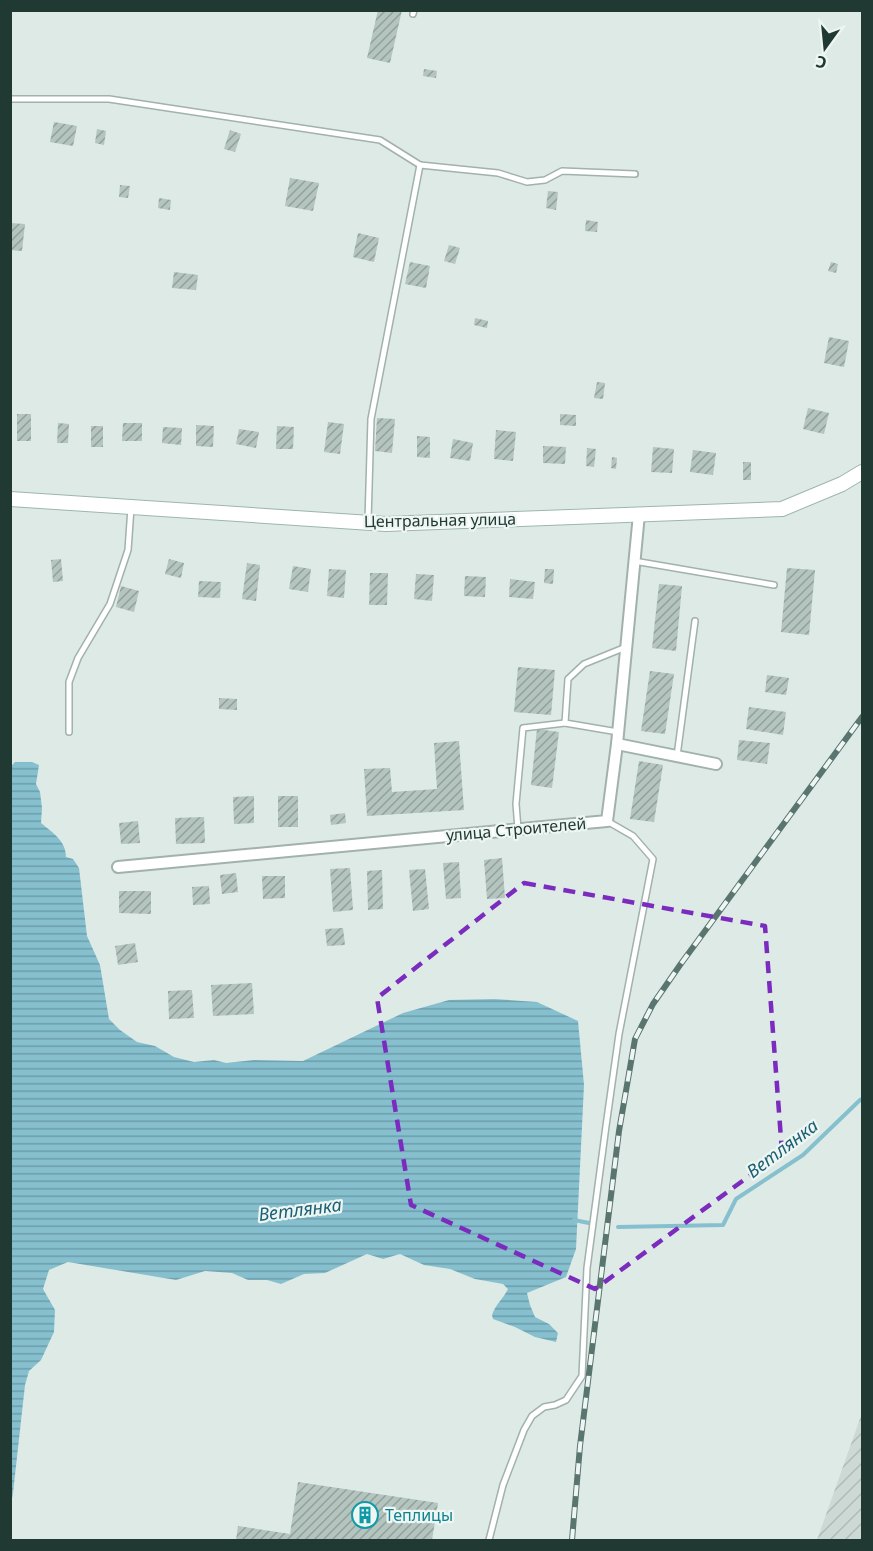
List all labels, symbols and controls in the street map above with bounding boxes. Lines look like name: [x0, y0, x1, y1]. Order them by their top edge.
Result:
north arrow: [795, 18, 855, 78]
text: С: [813, 51, 829, 74]
street label: Центральная улица: [364, 508, 516, 532]
street label: улица Строителей: [445, 812, 587, 846]
water label: Ветлянка: [741, 1113, 823, 1183]
water label: Ветлянка: [257, 1192, 343, 1226]
building icon: Теплицы: [350, 1500, 380, 1530]
place label: Теплицы: [385, 1504, 453, 1526]

